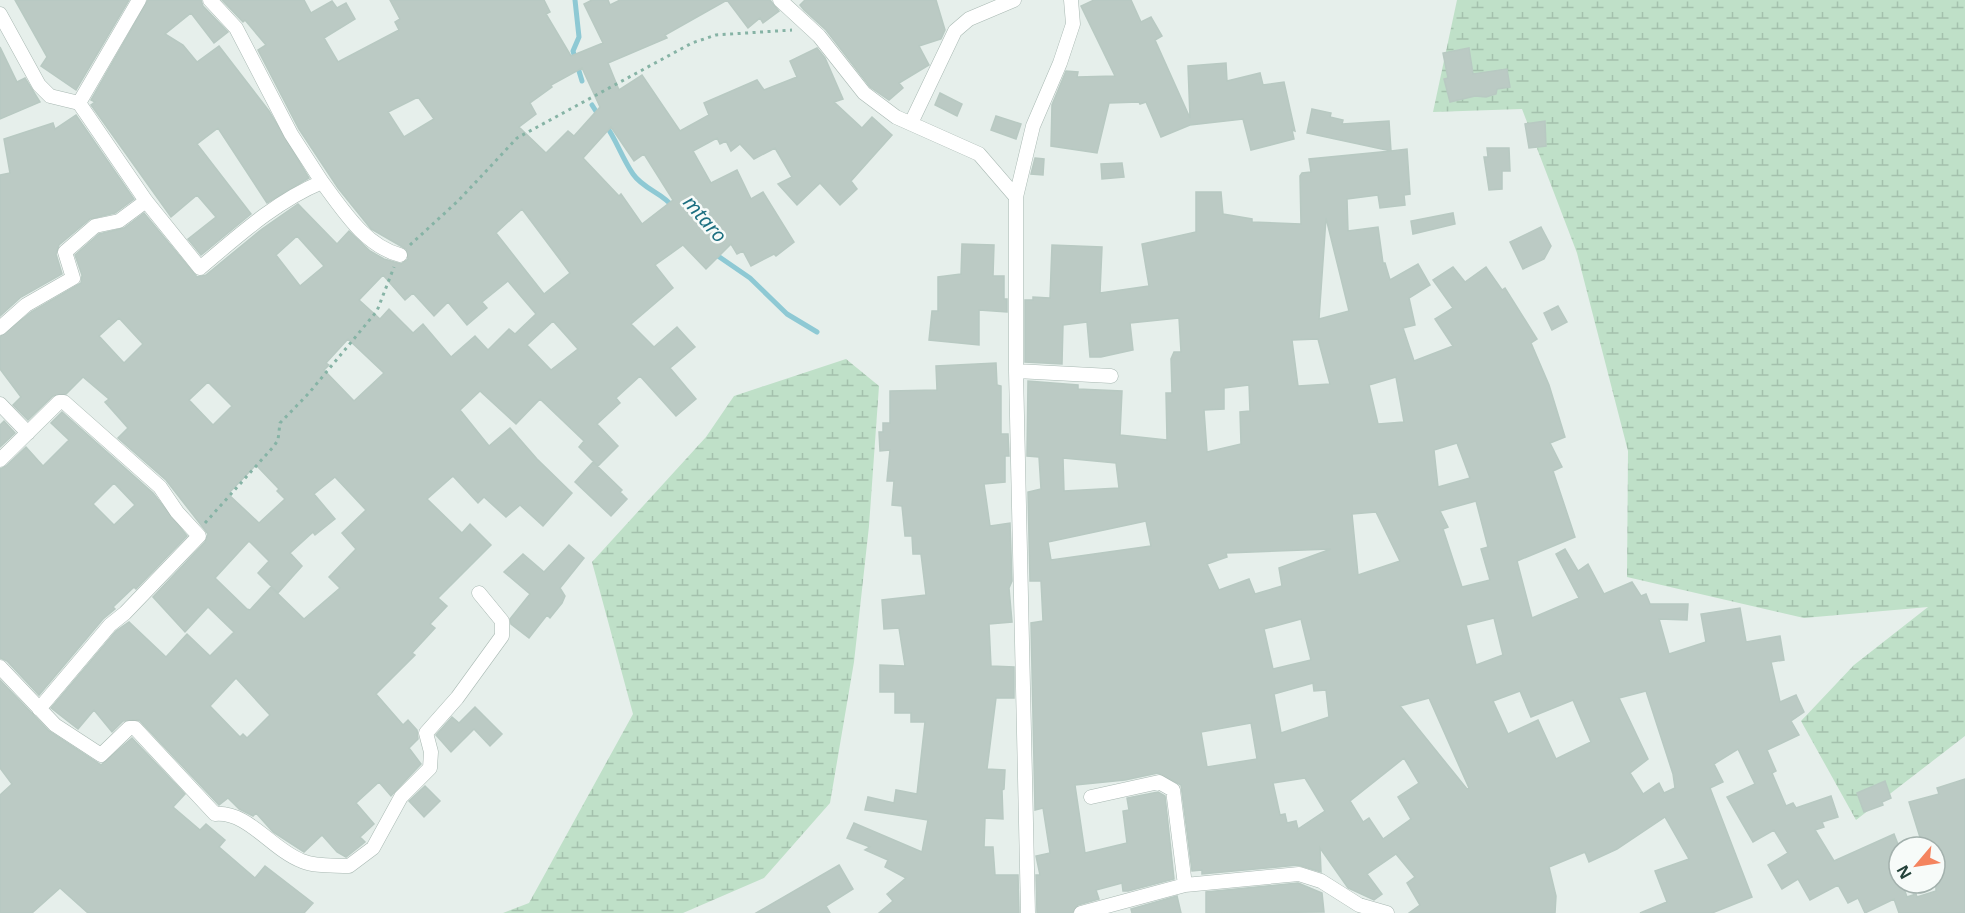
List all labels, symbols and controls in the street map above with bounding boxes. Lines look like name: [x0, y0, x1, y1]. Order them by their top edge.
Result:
water label: mtaro: [677, 189, 733, 248]
north arrow: [1887, 835, 1947, 895]
text: N: [1891, 861, 1917, 883]

